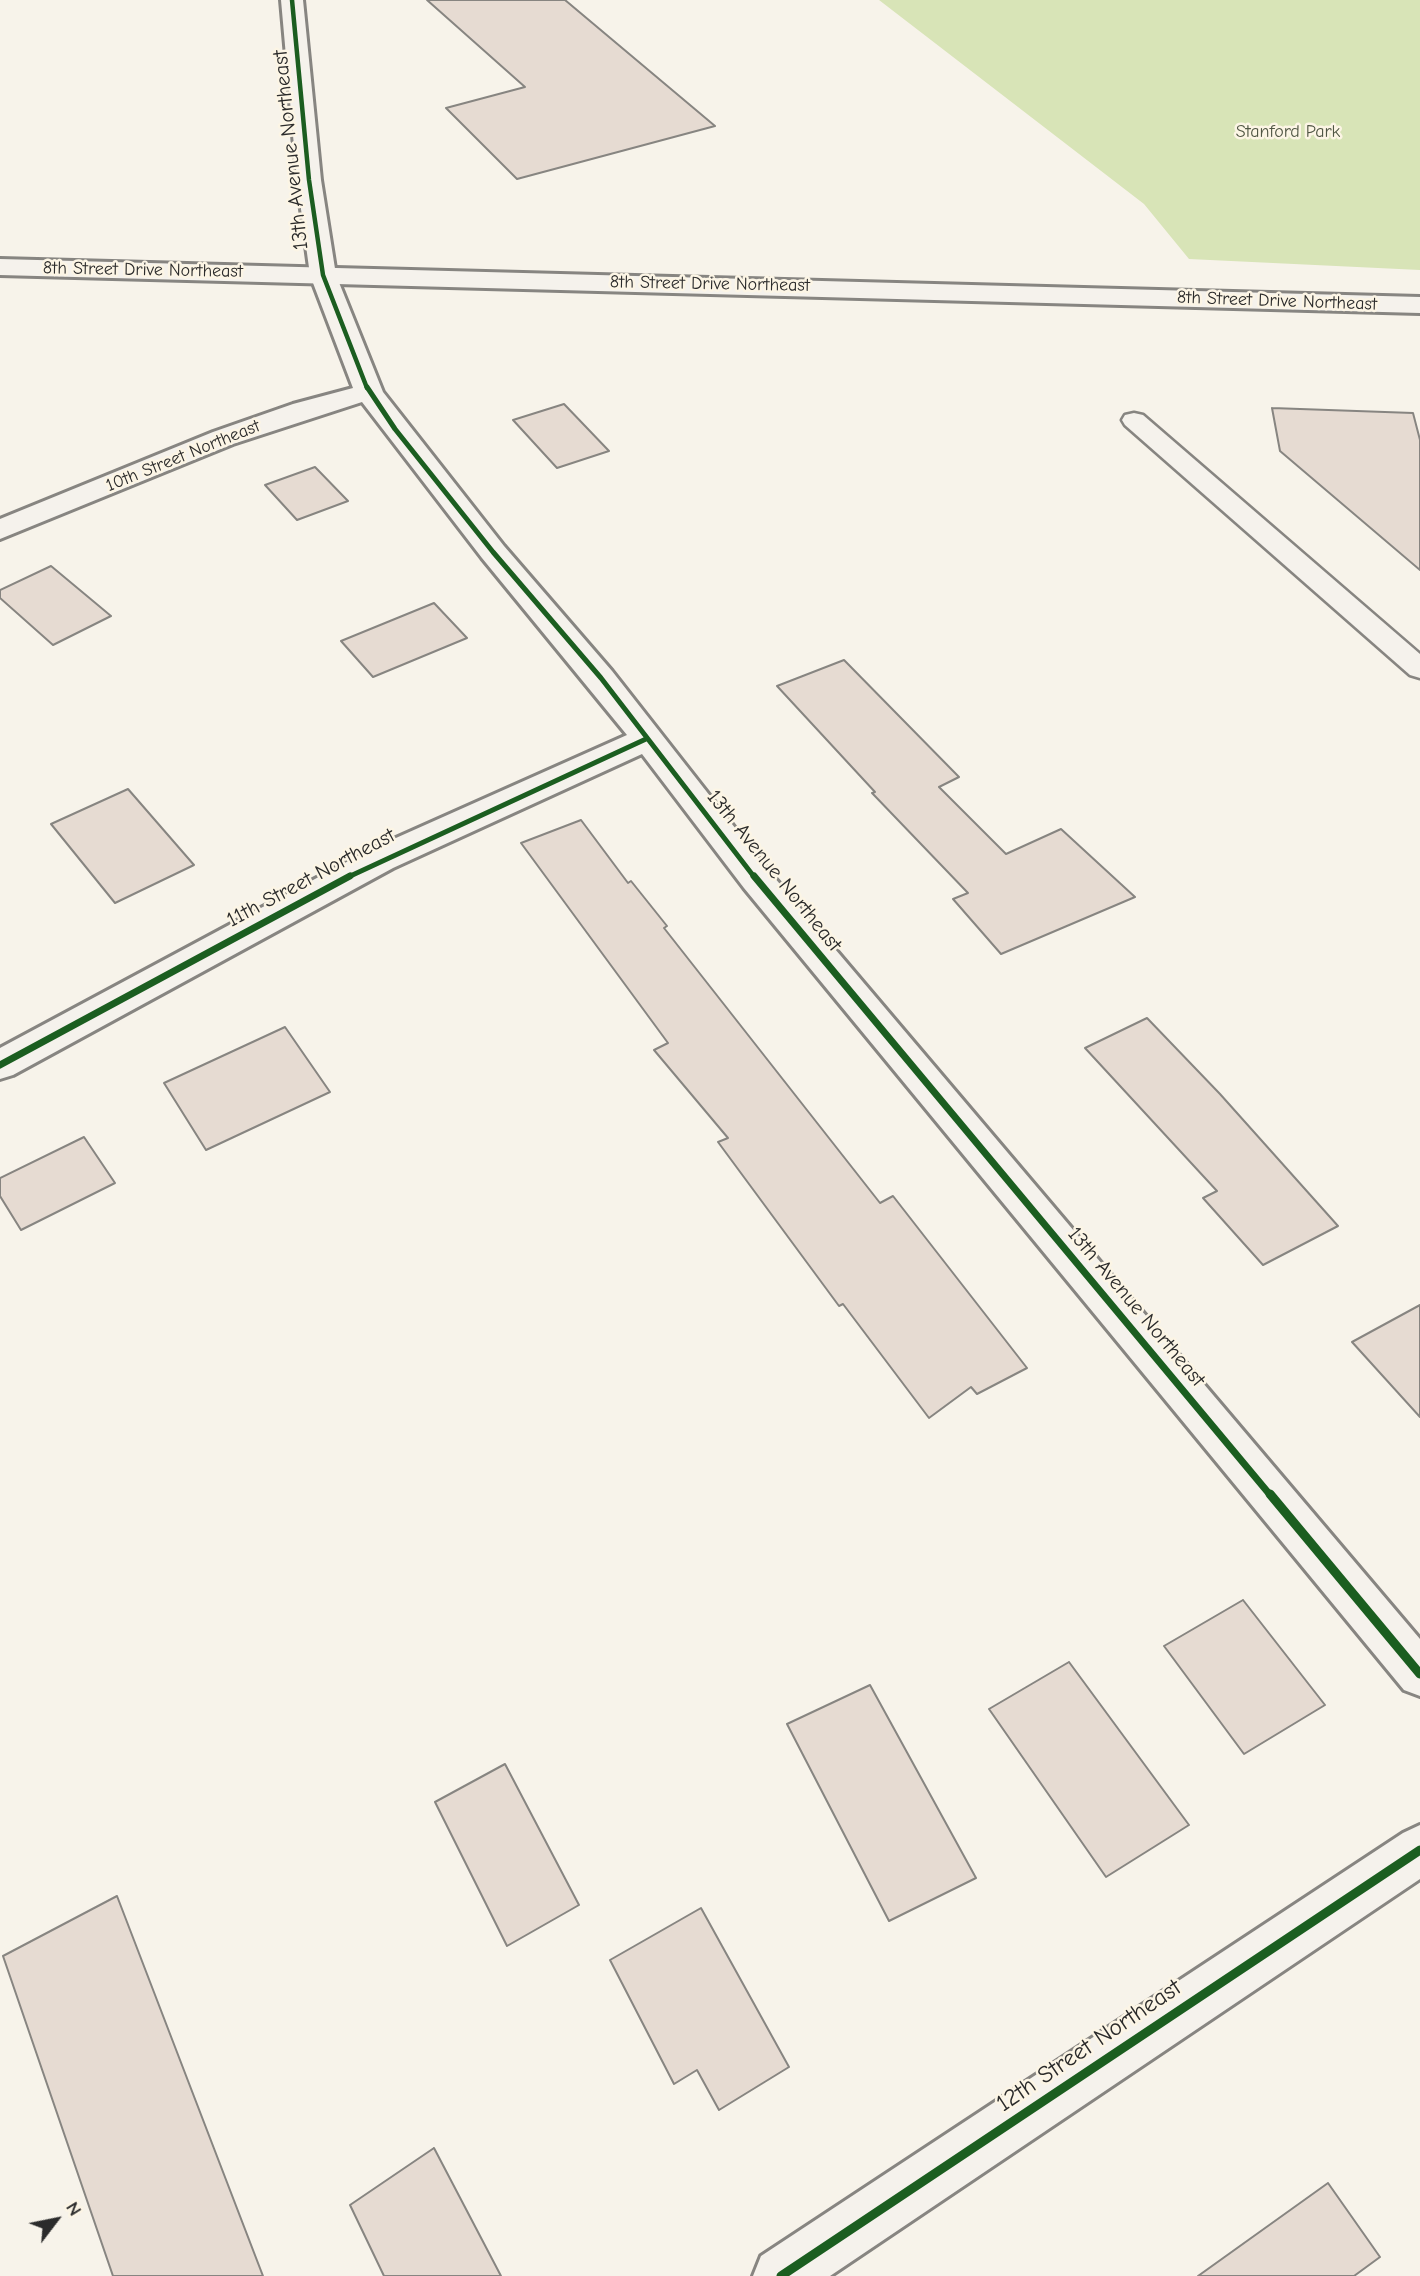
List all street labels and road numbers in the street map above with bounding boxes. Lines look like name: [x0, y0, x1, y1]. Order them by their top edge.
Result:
street label: 13th Avenue Northeast: [268, 49, 314, 251]
street label: 8th Street Drive Northeast: [43, 257, 243, 283]
street label: 8th Street Drive Northeast: [610, 271, 810, 297]
street label: 8th Street Drive Northeast: [1177, 287, 1377, 315]
street label: 10th Street Northeast: [103, 415, 263, 497]
street label: 13th Avenue Northeast: [701, 785, 847, 957]
street label: 11th Street Northeast: [222, 823, 400, 933]
street label: 13th Avenue Northeast: [1062, 1222, 1210, 1392]
street label: 12th Street Northeast: [991, 1973, 1187, 2119]

